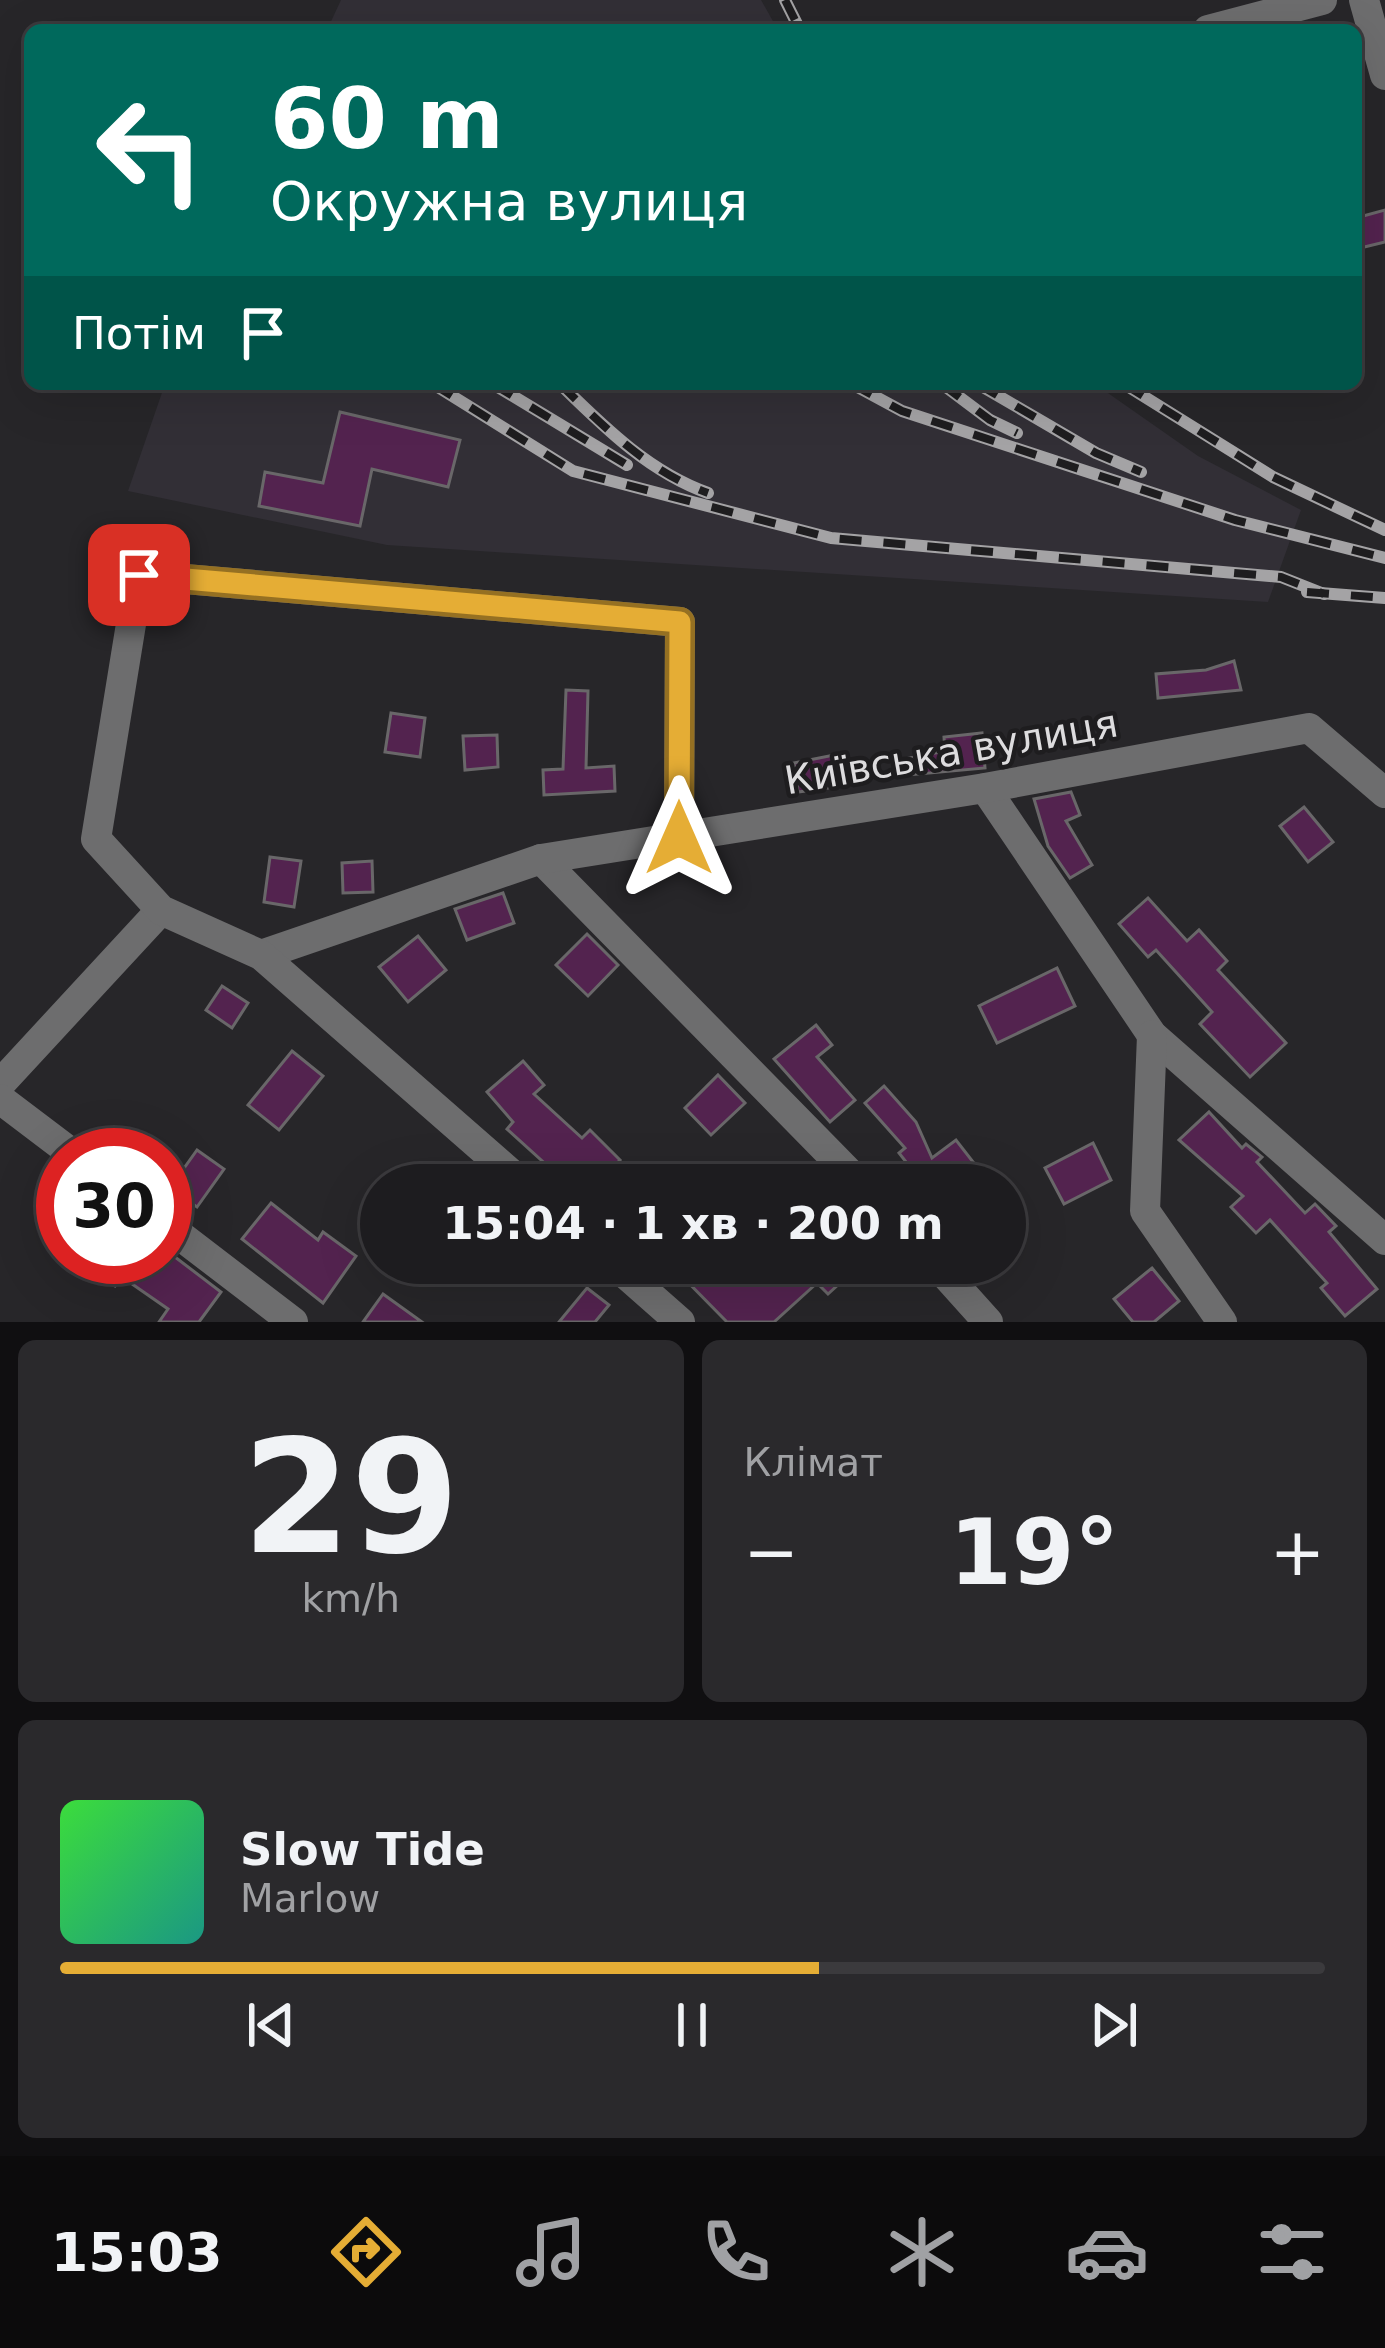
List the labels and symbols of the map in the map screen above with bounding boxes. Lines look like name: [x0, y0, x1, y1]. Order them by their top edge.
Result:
pin: [88, 524, 190, 626]
street label: Київська вулиця: [781, 701, 1121, 803]
position arrow: [616, 775, 742, 901]
speed limit sign: 30: [36, 1128, 192, 1284]

